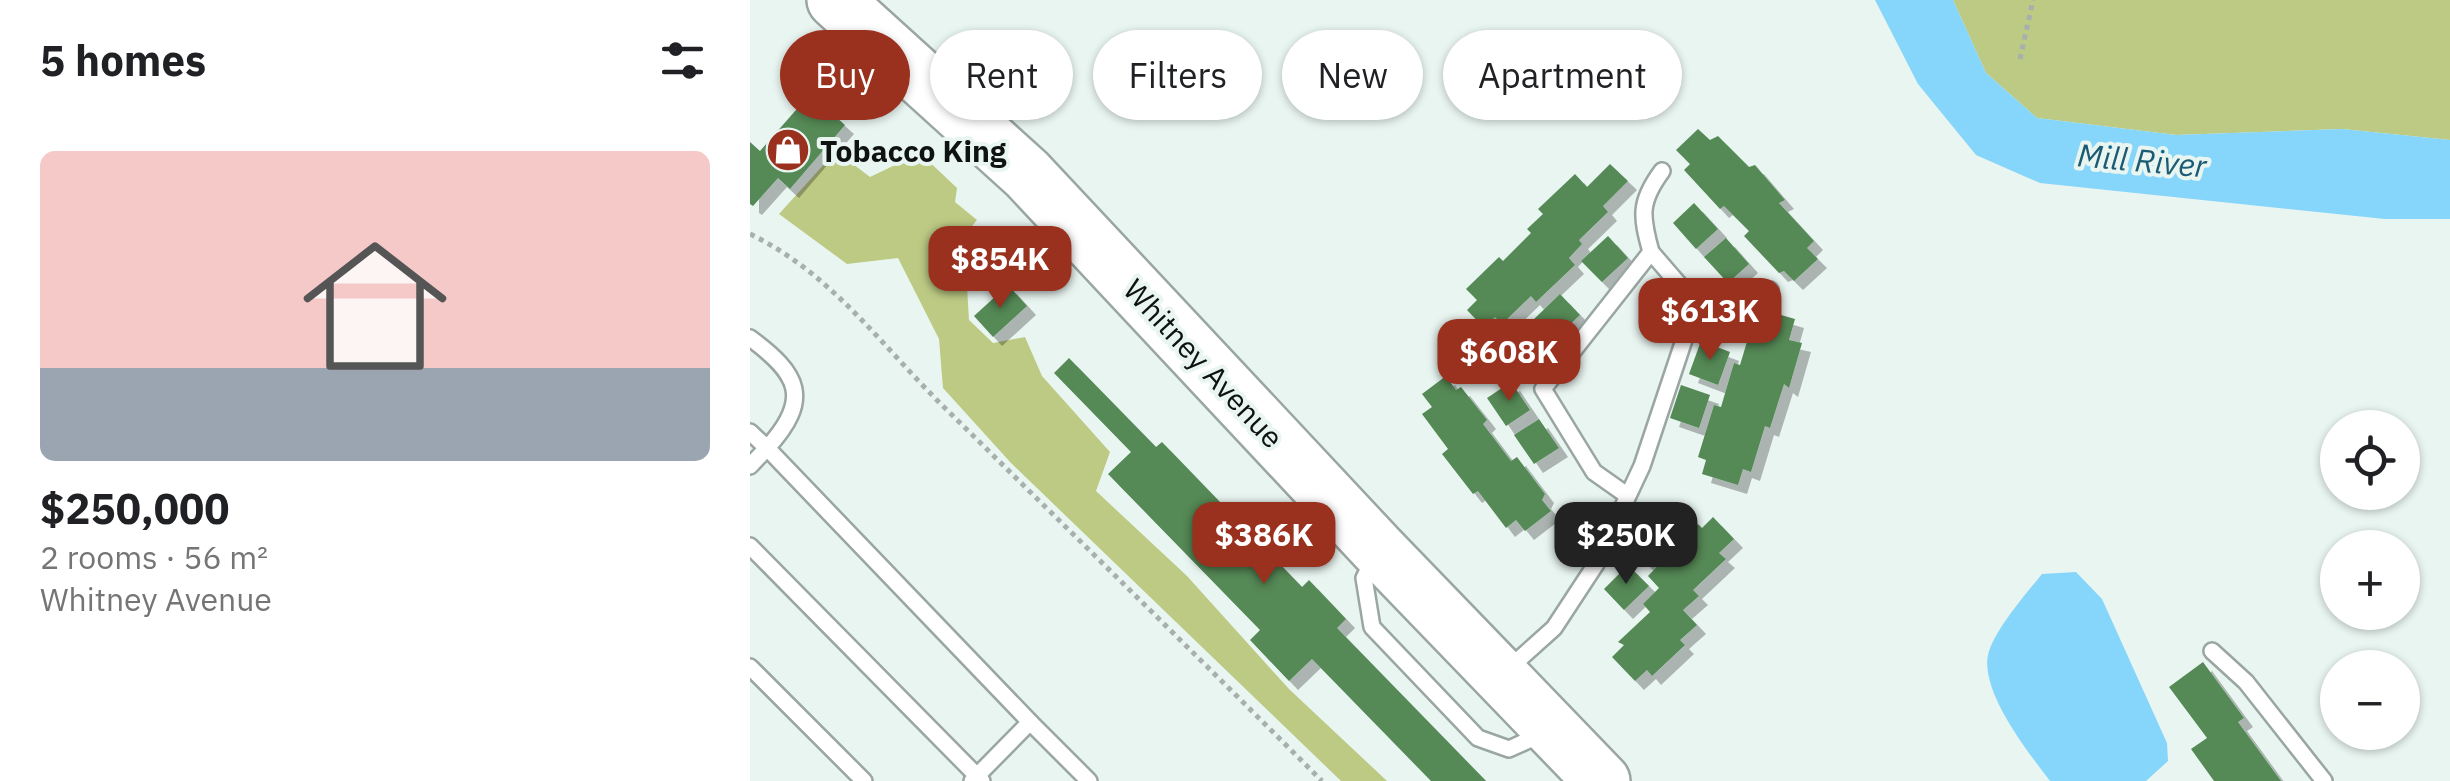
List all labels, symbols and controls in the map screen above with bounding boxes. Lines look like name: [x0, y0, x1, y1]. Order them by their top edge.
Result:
chip: Buy: [780, 30, 910, 120]
chip: Rent: [930, 30, 1073, 120]
chip: Filters: [1093, 30, 1262, 120]
chip: New: [1282, 30, 1423, 120]
chip: Apartment: [1443, 30, 1682, 120]
text: 5 homes: [40, 33, 206, 88]
icon: filters: [655, 33, 710, 88]
shop icon: Tobacco King: [765, 127, 811, 173]
place label: Tobacco King: [820, 131, 1007, 170]
water label: Mill River: [2076, 133, 2210, 187]
icon: home: [285, 216, 465, 396]
pin: $854K: [930, 226, 1070, 311]
text: $854K: [950, 237, 1050, 279]
street label: Whitney Avenue: [1116, 270, 1292, 456]
pin: $613K: [1640, 278, 1780, 363]
text: $613K: [1660, 289, 1760, 331]
pin: $608K: [1439, 319, 1579, 404]
text: $608K: [1459, 330, 1559, 372]
map controls: [2320, 410, 2420, 750]
button: locate: [2320, 410, 2420, 510]
text: $250,000: [40, 481, 229, 536]
pin: $386K: [1194, 502, 1334, 587]
pin: $250K: [1556, 502, 1696, 587]
text: $386K: [1214, 513, 1314, 555]
text: $250K: [1576, 513, 1676, 555]
button: +: [2320, 530, 2420, 630]
text: 2 rooms · 56 m²: [40, 536, 268, 578]
text: Whitney Avenue: [40, 578, 272, 620]
button: −: [2320, 650, 2420, 750]

